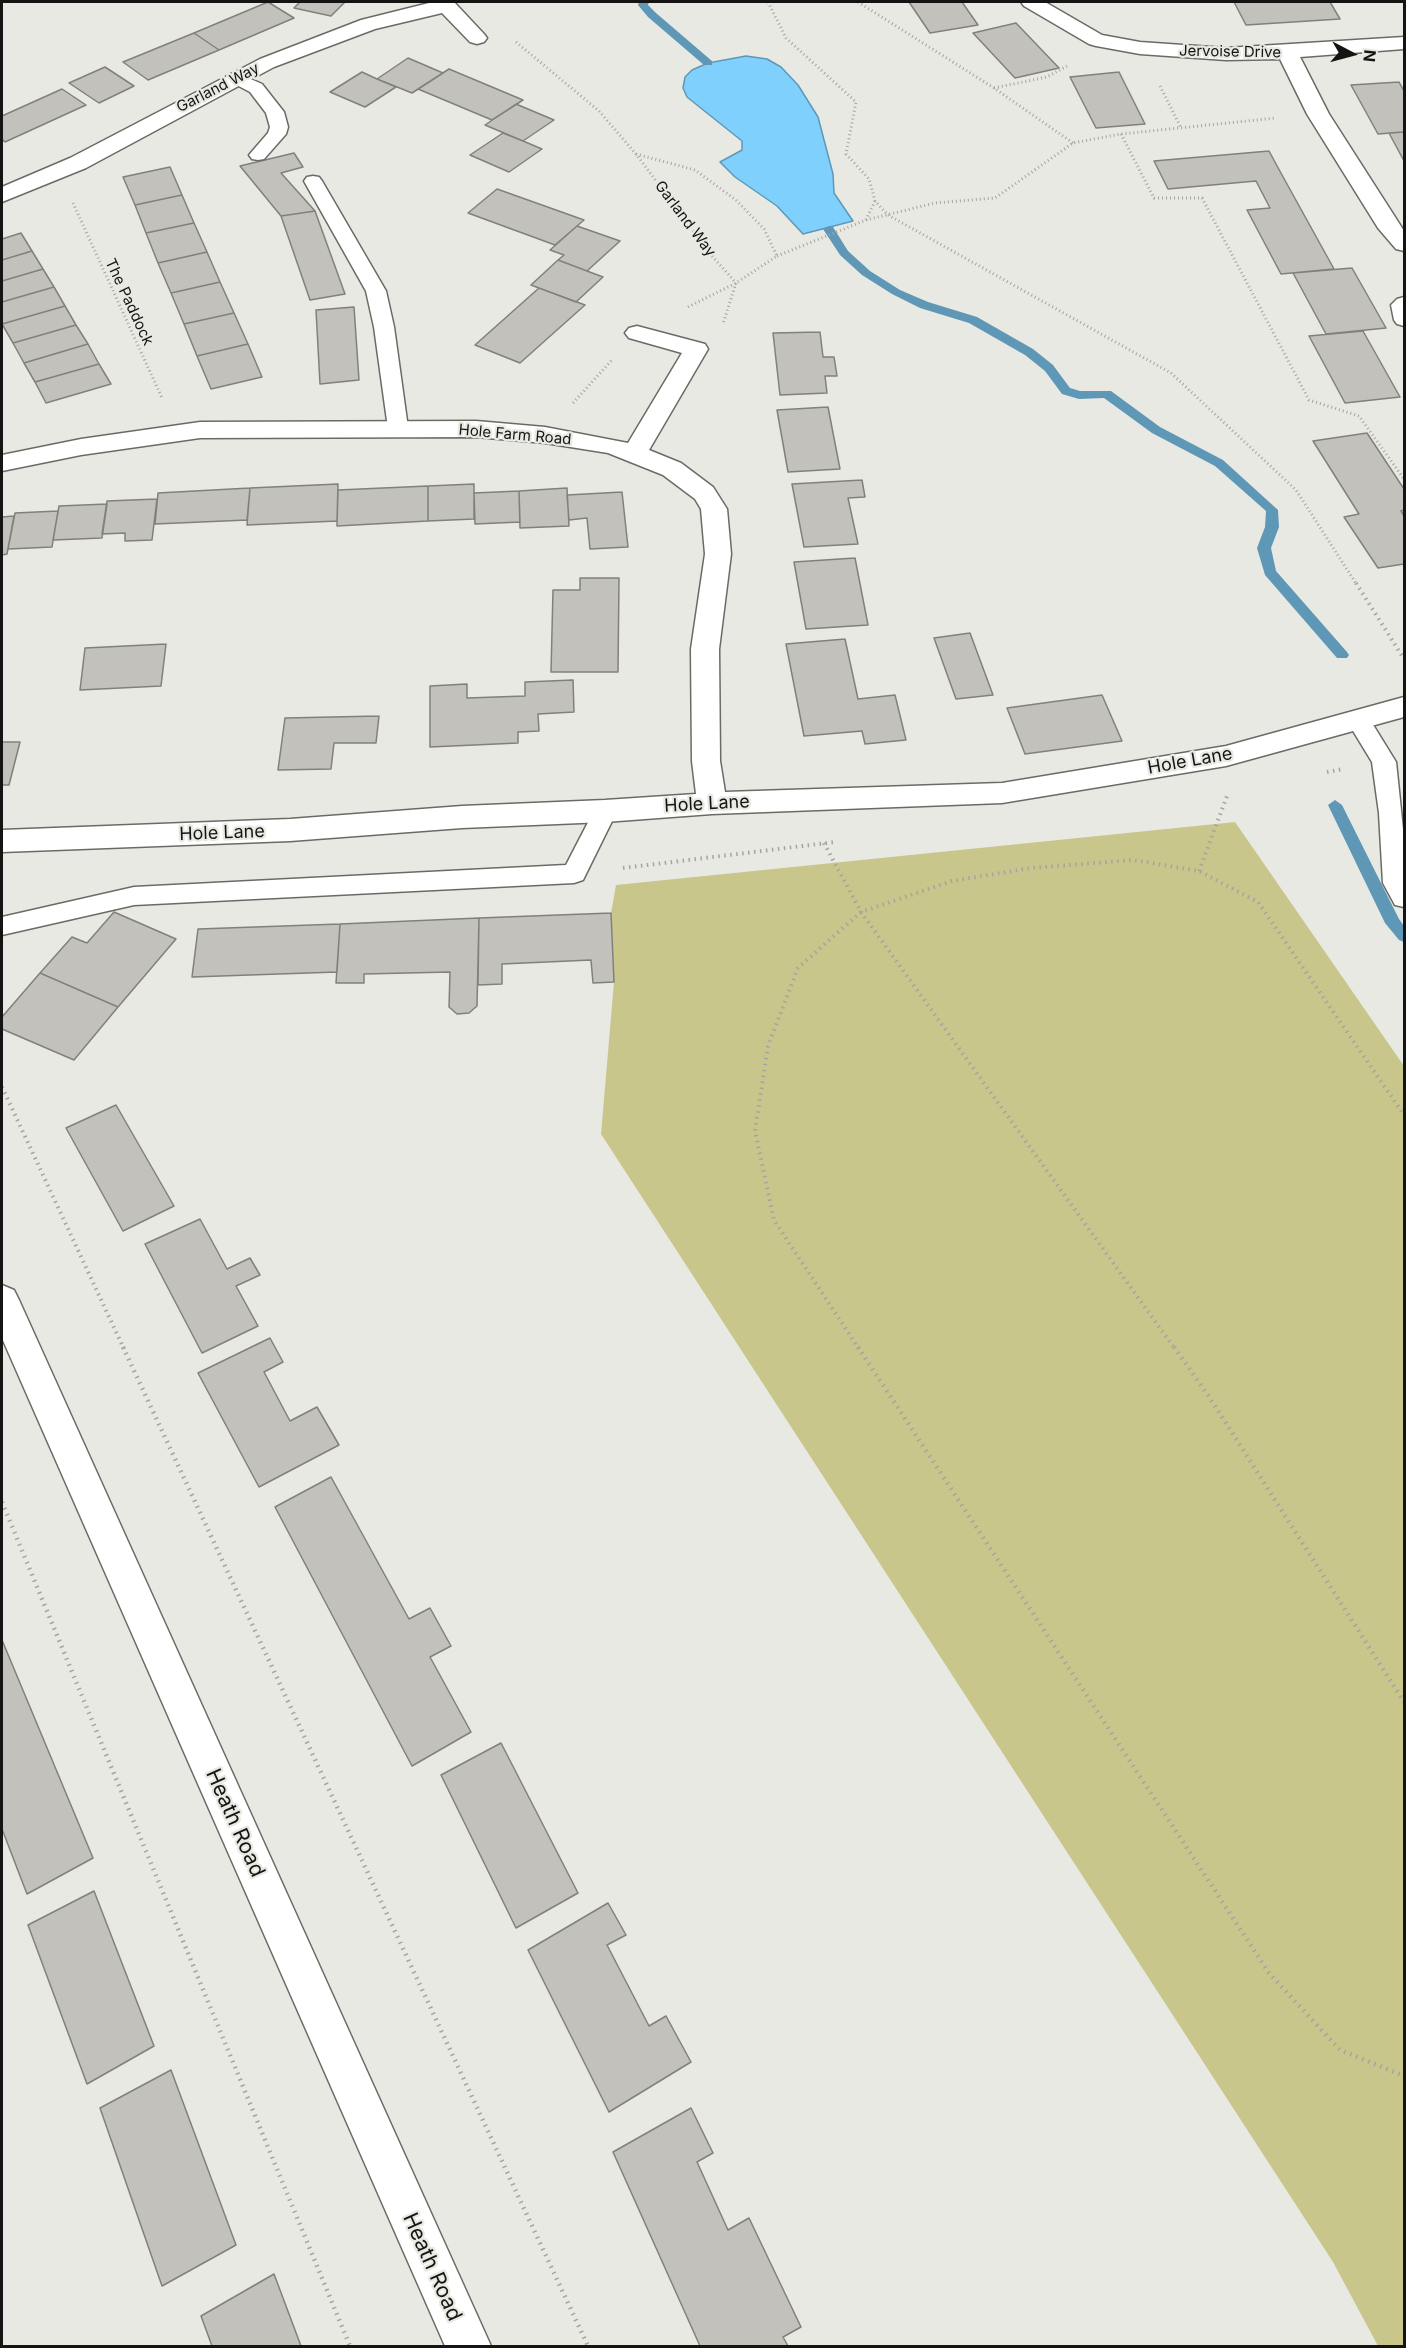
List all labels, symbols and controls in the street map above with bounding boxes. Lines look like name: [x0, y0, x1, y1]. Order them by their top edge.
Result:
north arrow: [1322, 24, 1382, 84]
street label: Jervoise Drive: [1179, 42, 1281, 62]
text: N: [1359, 49, 1380, 63]
street label: Garland Way: [174, 59, 262, 117]
street label: Garland Way: [651, 177, 719, 261]
street label: The Paddock: [101, 256, 157, 348]
street label: Hole Farm Road: [458, 421, 572, 449]
street label: Hole Lane: [1146, 743, 1234, 779]
street label: Hole Lane: [664, 791, 750, 817]
street label: Hole Lane: [179, 821, 265, 845]
street label: Heath Road: [200, 1765, 270, 1881]
street label: Heath Road: [397, 2209, 467, 2325]

